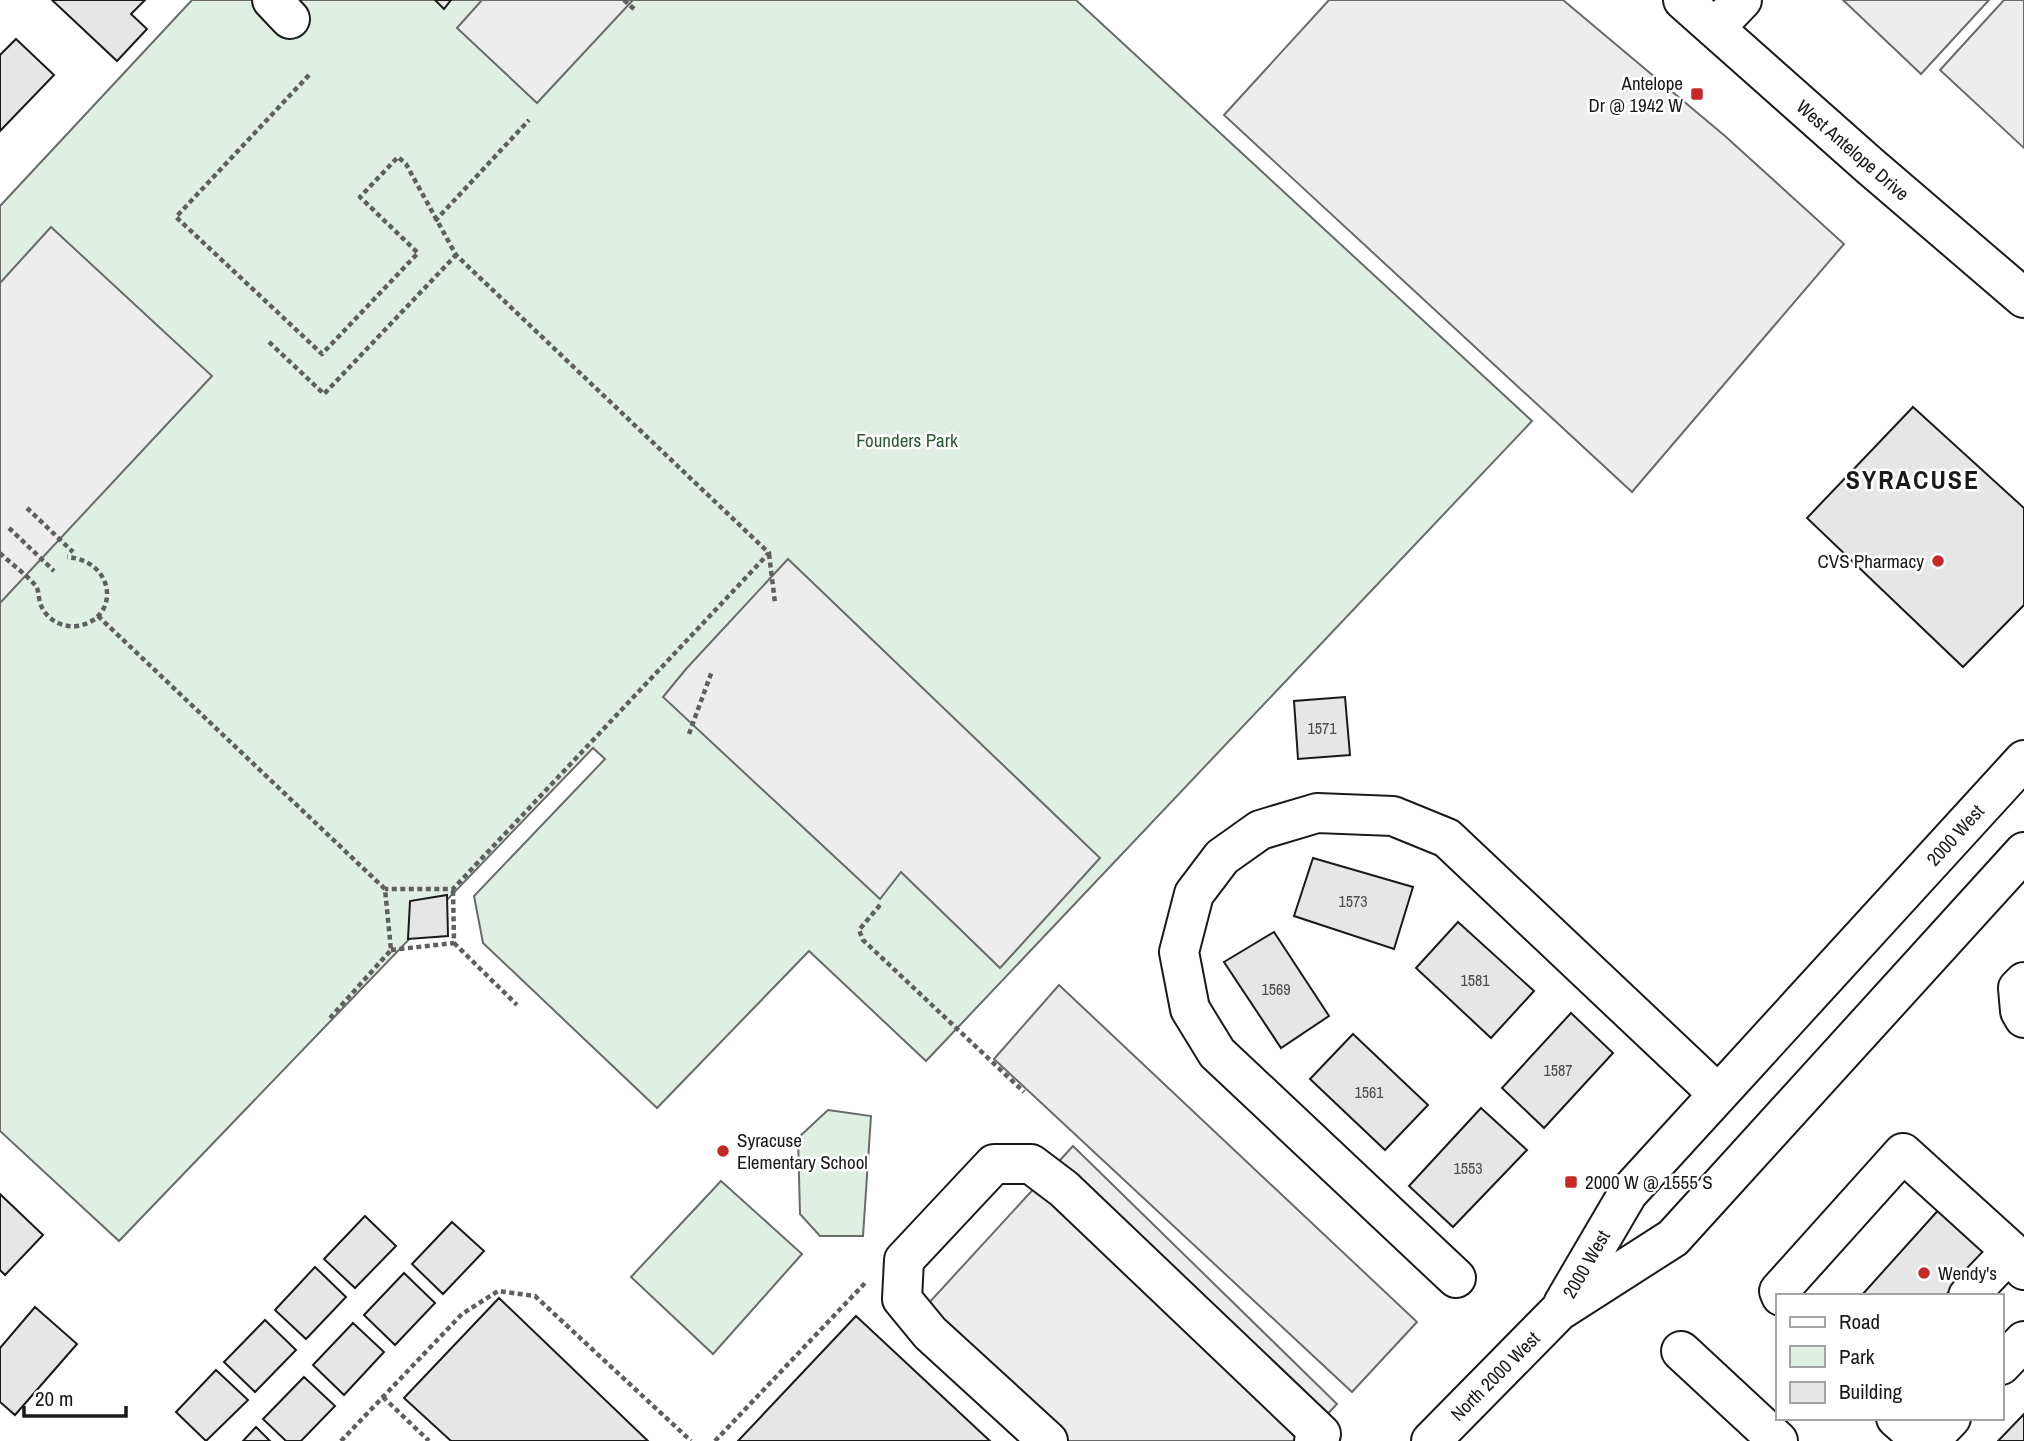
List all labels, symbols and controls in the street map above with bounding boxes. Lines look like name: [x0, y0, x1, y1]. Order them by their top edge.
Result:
place label: Antelope Dr @ 1942 W: [1588, 70, 1683, 118]
marker: Antelope Dr @ 1942 W: [1689, 86, 1705, 102]
street label: West Antelope Drive: [1791, 94, 1915, 206]
park label: Founders Park: [856, 427, 958, 453]
district label: SYRACUSE: [1846, 462, 1980, 497]
place label: CVS Pharmacy: [1818, 548, 1924, 574]
marker: CVS Pharmacy: [1930, 553, 1946, 569]
house number: 1571: [1307, 717, 1337, 739]
street label: 2000 West: [1921, 798, 1990, 871]
house number: 1573: [1338, 890, 1368, 912]
house number: 1581: [1460, 969, 1490, 991]
house number: 1569: [1261, 978, 1291, 1000]
house number: 1587: [1543, 1059, 1573, 1081]
house number: 1561: [1354, 1081, 1384, 1103]
place label: Syracuse Elementary School: [737, 1127, 868, 1175]
marker: Syracuse Elementary School: [715, 1143, 731, 1159]
house number: 1553: [1453, 1157, 1483, 1179]
place label: 2000 W @ 1555 S: [1585, 1169, 1713, 1195]
marker: 2000 W @ 1555 S: [1563, 1174, 1579, 1190]
street label: 2000 West: [1556, 1225, 1616, 1303]
place label: Wendy's: [1938, 1260, 1997, 1286]
marker: Wendy's: [1916, 1265, 1932, 1281]
legend: [1776, 1294, 2003, 1420]
text: Road: [1839, 1307, 1880, 1336]
street label: North 2000 West: [1445, 1325, 1546, 1426]
text: Park: [1839, 1342, 1875, 1371]
scale bar: [24, 1374, 126, 1418]
text: Building: [1839, 1377, 1903, 1406]
text: 20 m: [35, 1384, 73, 1413]

